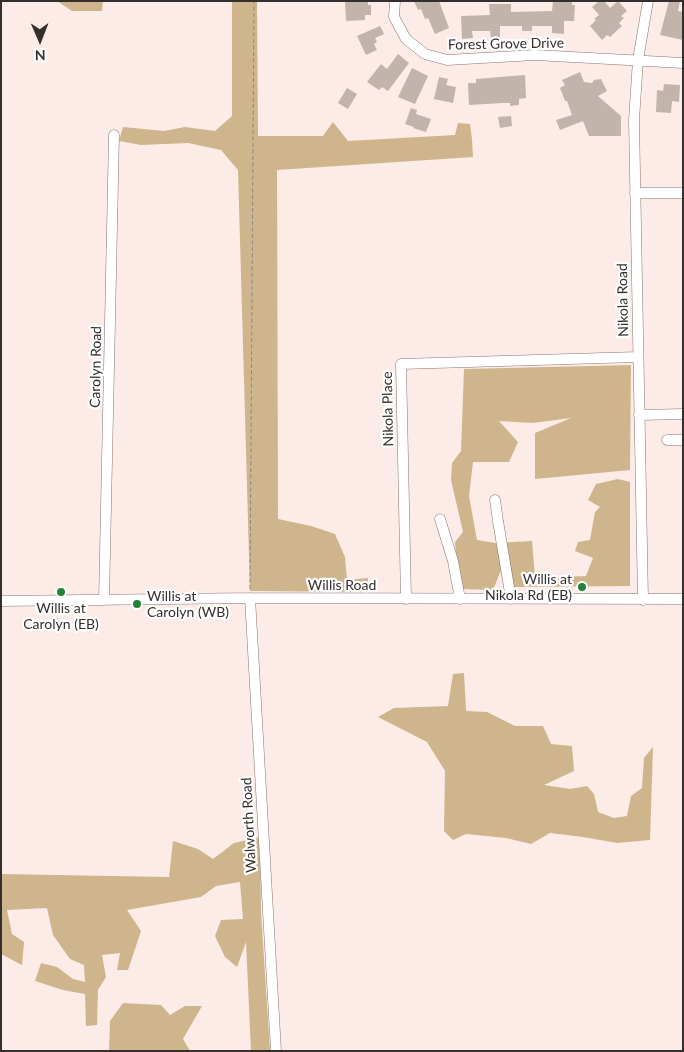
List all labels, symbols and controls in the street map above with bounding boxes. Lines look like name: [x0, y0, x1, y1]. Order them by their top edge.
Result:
north arrow: [15, 15, 65, 65]
street label: Forest Grove Drive: [448, 35, 564, 53]
text: N: [35, 47, 46, 64]
street label: Nikola Road: [614, 263, 632, 337]
street label: Carolyn Road: [87, 326, 105, 408]
street label: Nikola Place: [379, 371, 397, 447]
place label: Willis at Nikola Rd (EB): [485, 571, 572, 604]
street label: Willis Road: [308, 577, 376, 593]
marker: Willis at Nikola Rd (EB): [576, 581, 588, 593]
marker: Willis at Carolyn (EB): [55, 586, 67, 598]
place label: Willis at Carolyn (WB): [147, 588, 229, 620]
marker: Willis at Carolyn (WB): [131, 598, 143, 610]
place label: Willis at Carolyn (EB): [23, 600, 99, 632]
street label: Walworth Road: [238, 777, 260, 873]

